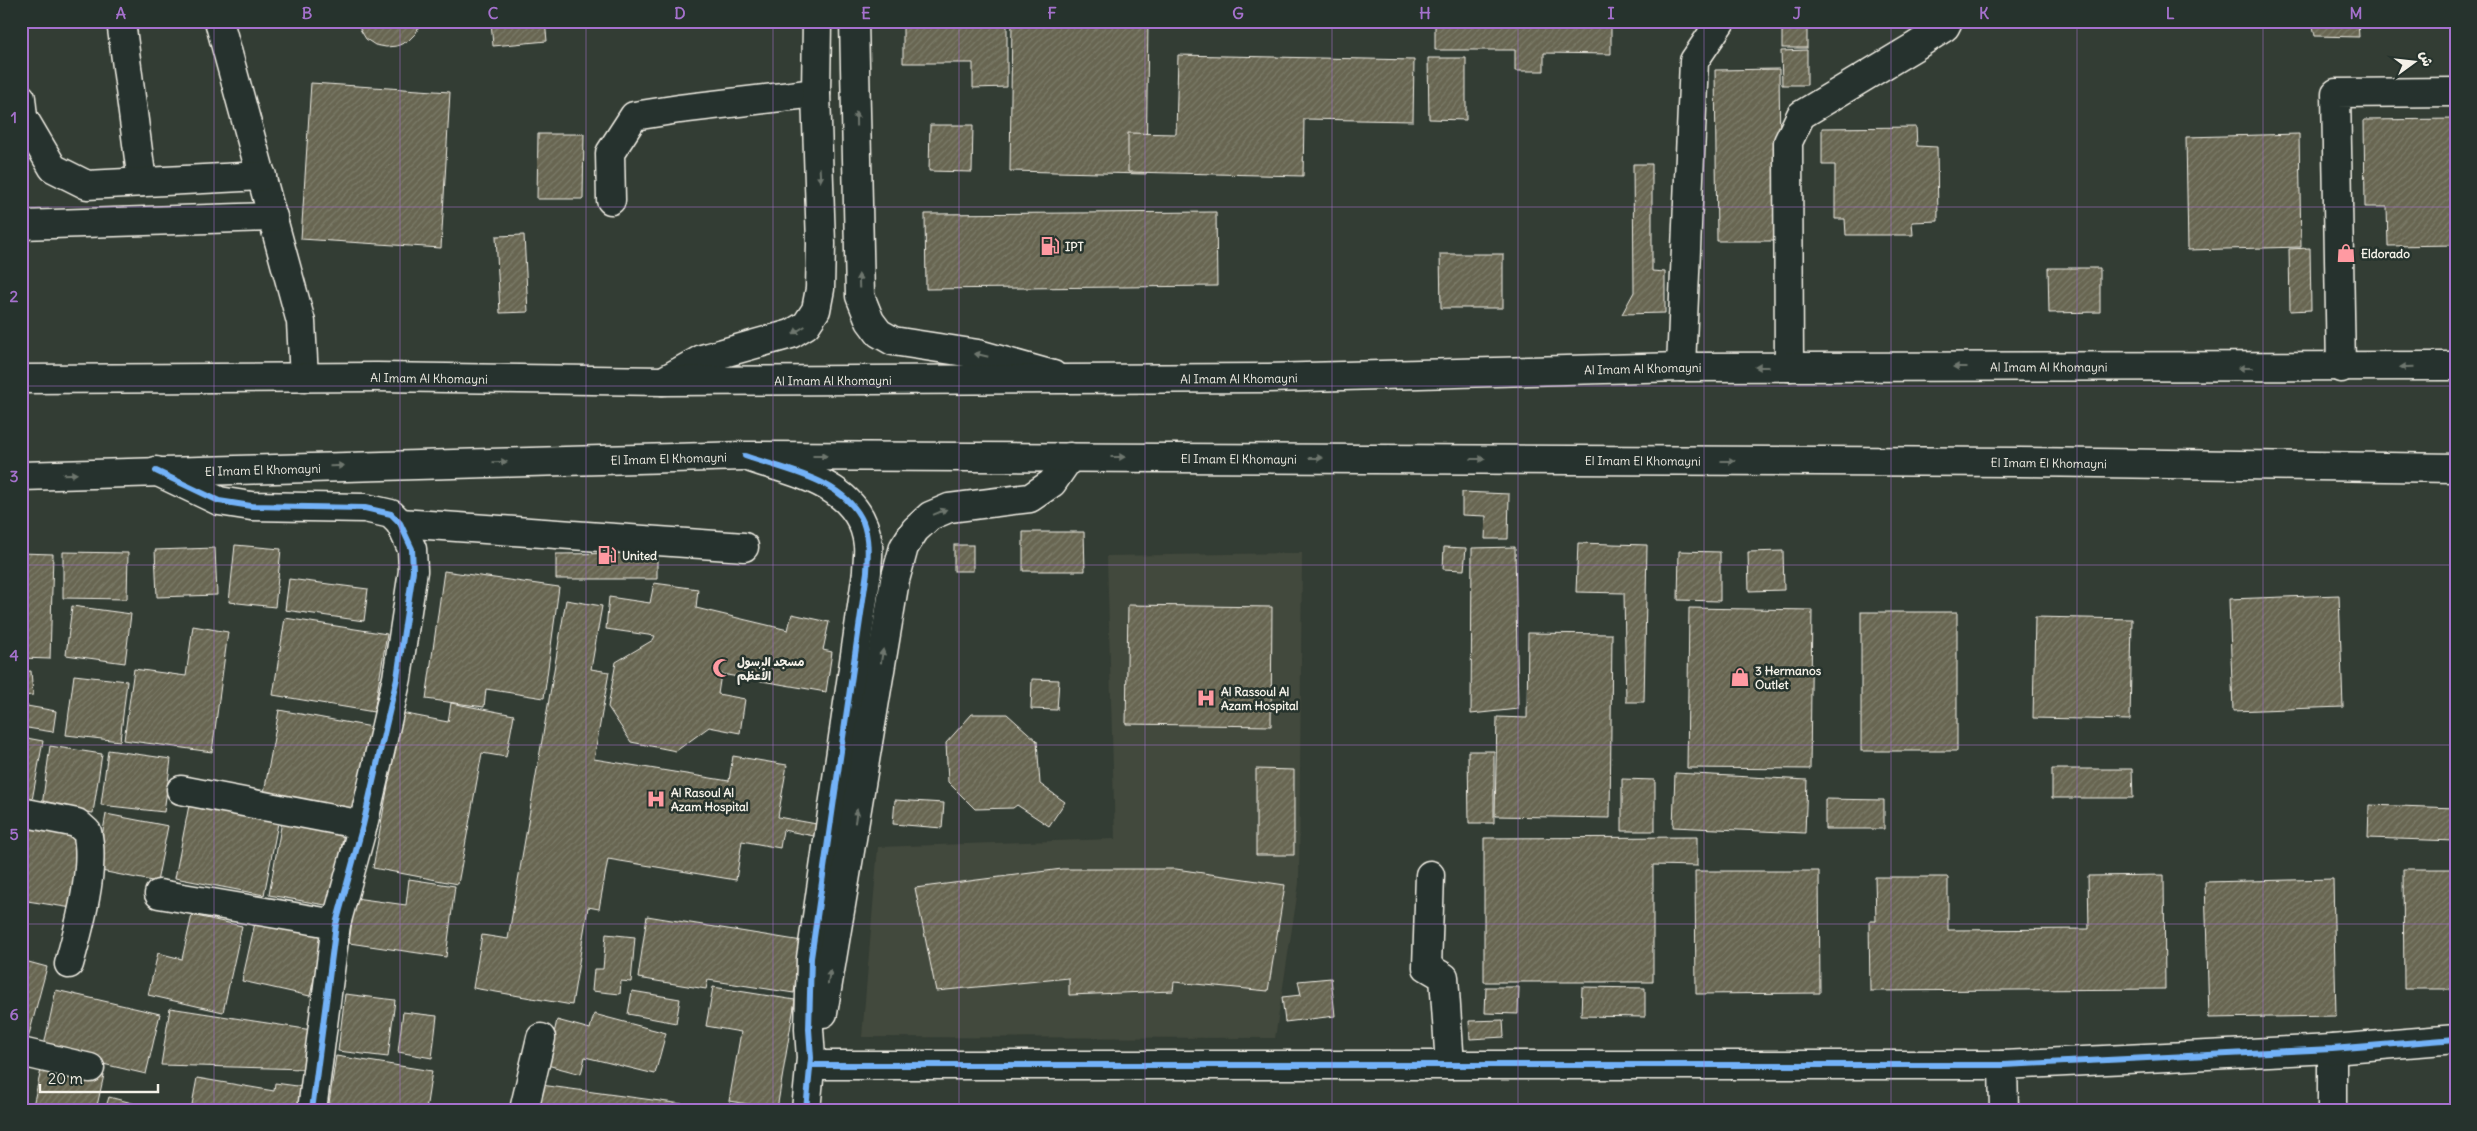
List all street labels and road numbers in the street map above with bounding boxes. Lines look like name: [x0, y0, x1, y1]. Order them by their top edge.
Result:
street label: Al Imam Al Khomayni: [1584, 359, 1702, 377]
street label: Al Imam Al Khomayni: [1990, 359, 2108, 374]
street label: Al Imam Al Khomayni: [370, 369, 488, 386]
street label: Al Imam Al Khomayni: [1180, 370, 1298, 386]
street label: Al Imam Al Khomayni: [774, 372, 892, 388]
street label: El Imam El Khomayni: [611, 449, 727, 467]
street label: El Imam El Khomayni: [1181, 451, 1297, 466]
street label: El Imam El Khomayni: [1585, 452, 1701, 468]
street label: El Imam El Khomayni: [1991, 454, 2107, 471]
street label: El Imam El Khomayni: [205, 460, 321, 478]

